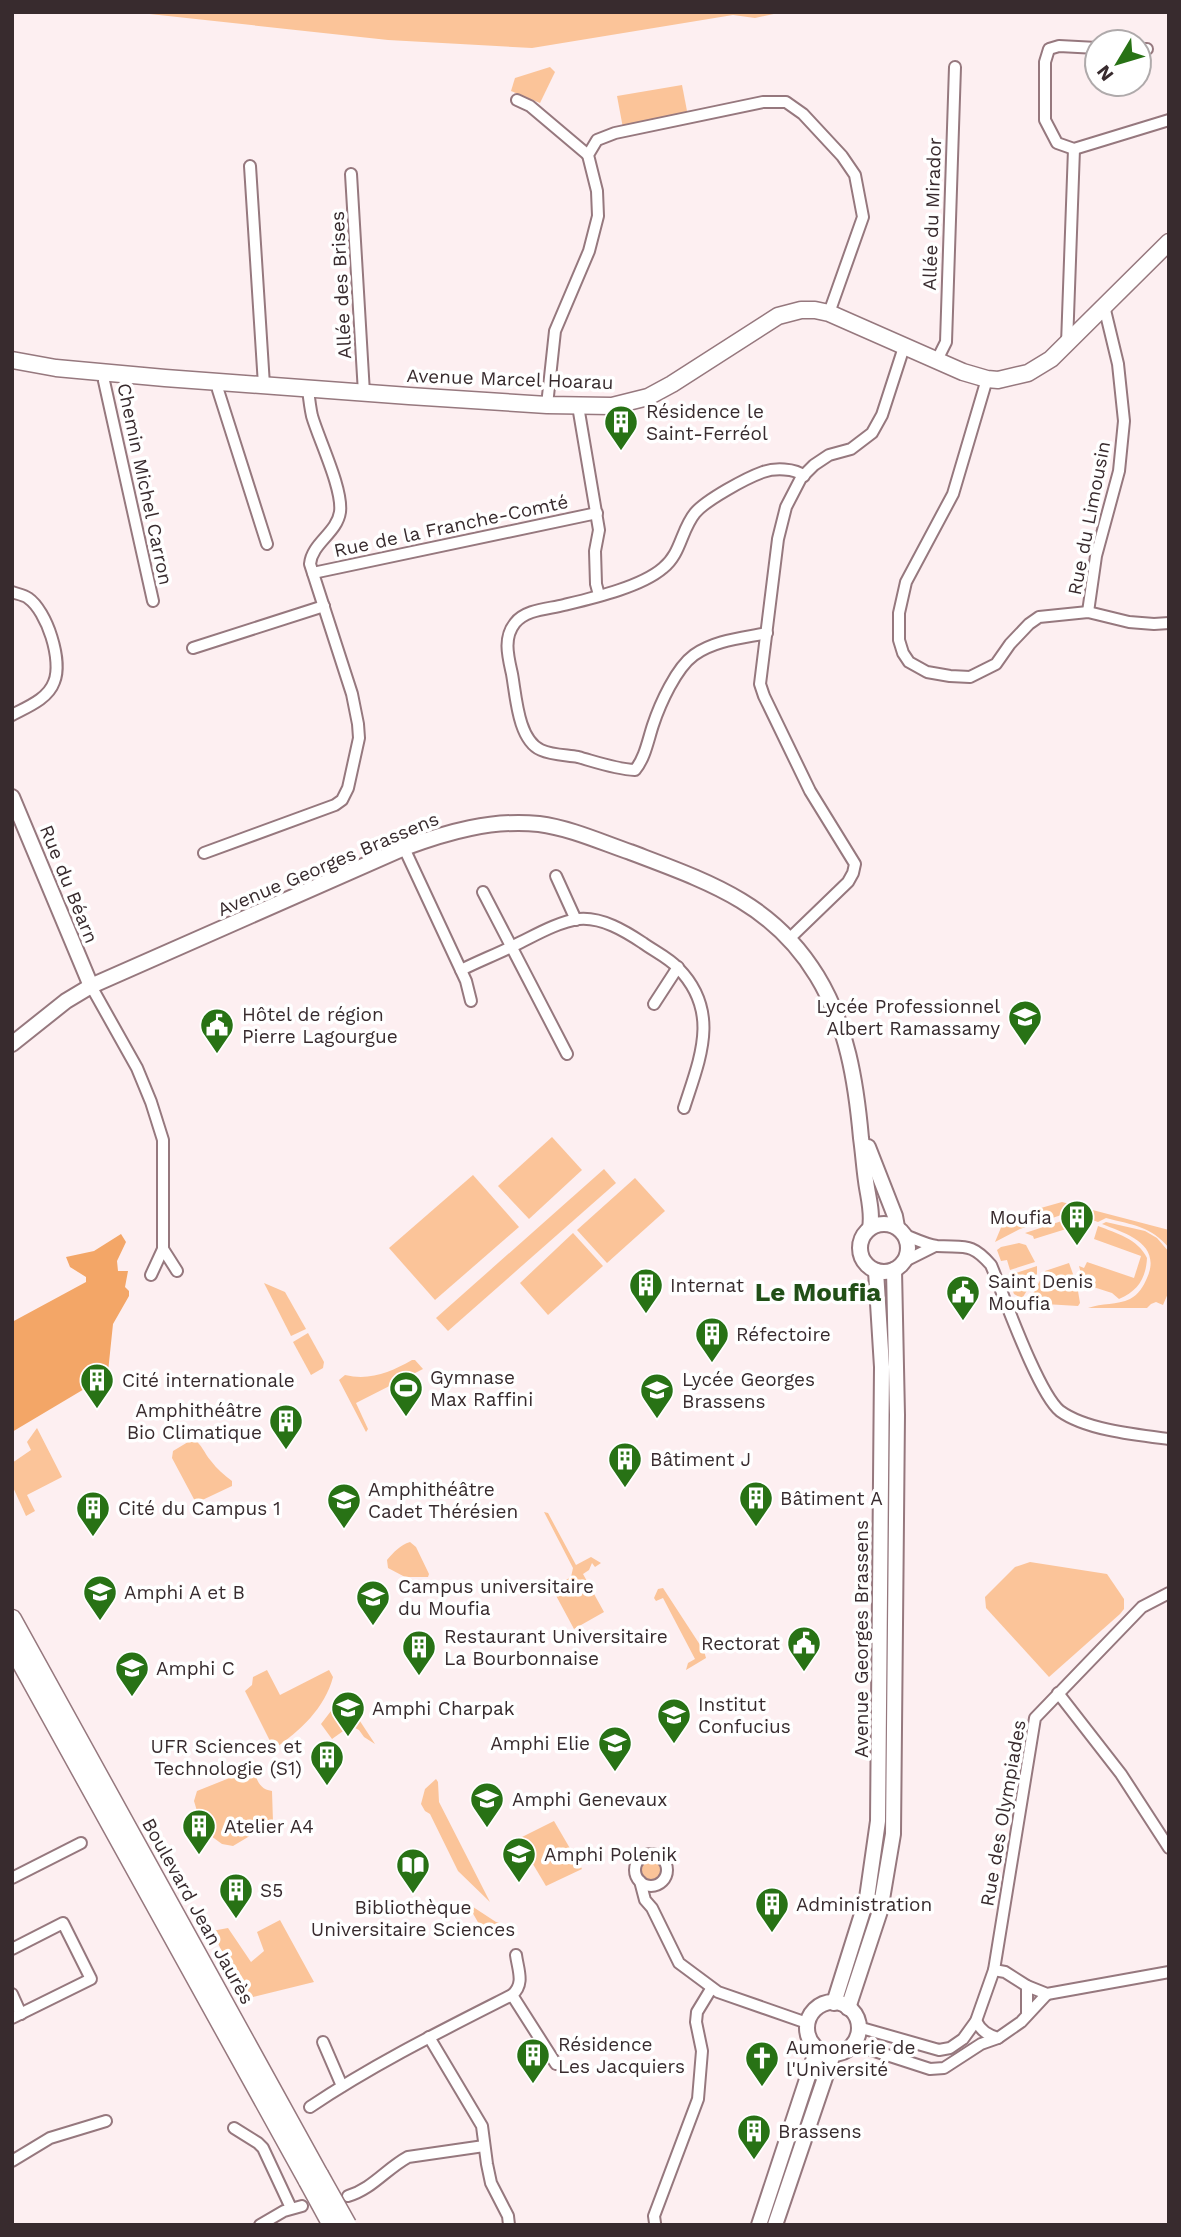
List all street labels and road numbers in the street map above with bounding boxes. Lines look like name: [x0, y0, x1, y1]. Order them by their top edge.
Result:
street label: Allée du Mirador: [918, 137, 946, 291]
street label: Allée des Brises: [326, 210, 356, 360]
street label: Avenue Marcel Hoarau: [406, 364, 614, 394]
street label: Chemin Michel Carron: [112, 381, 178, 587]
street label: Rue du Limousin: [1063, 439, 1115, 597]
street label: Rue de la Franche-Comté: [332, 490, 570, 562]
street label: Avenue Georges Brassens: [214, 807, 442, 921]
street label: Rue du Béarn: [35, 822, 103, 946]
street label: Avenue Georges Brassens: [850, 1520, 873, 1758]
street label: Rue des Olympiades: [975, 1718, 1031, 1908]
street label: Boulevard Jean Jaurès: [137, 1814, 259, 2008]

